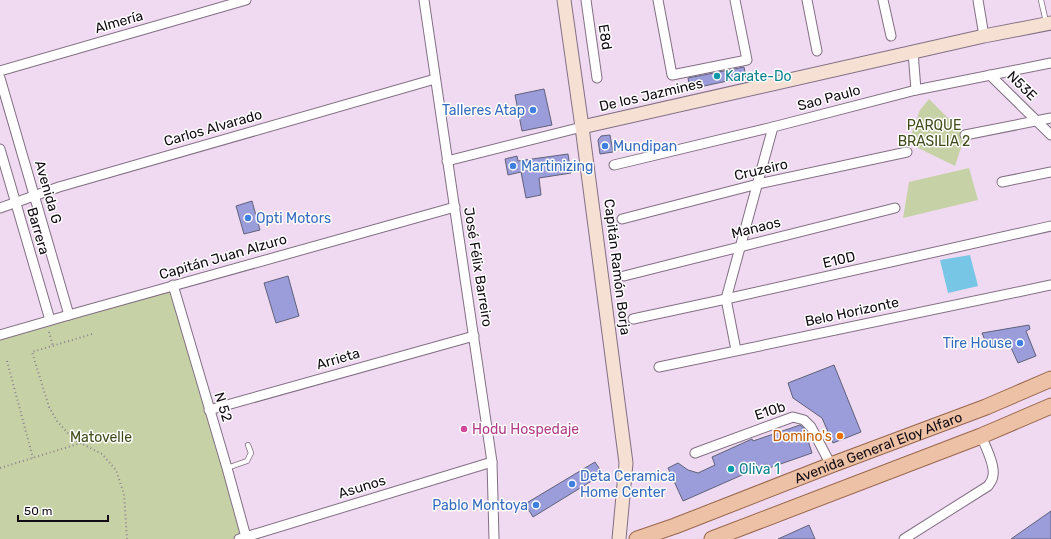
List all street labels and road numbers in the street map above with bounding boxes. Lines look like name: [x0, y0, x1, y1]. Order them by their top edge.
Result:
street label: Almería: [93, 7, 145, 37]
street label: E8d: [595, 23, 615, 51]
street label: N53E: [1004, 68, 1040, 104]
street label: De los Jazmines: [597, 75, 705, 115]
street label: Sao Paulo: [796, 81, 862, 115]
street label: Carlos Alvarado: [162, 106, 264, 150]
street label: Cruzeiro: [733, 156, 789, 184]
street label: Avenida G: [31, 158, 65, 226]
street label: Capitán Ramón Borja: [600, 198, 634, 336]
street label: Barrera: [23, 205, 53, 257]
street label: José Félix Barreiro: [460, 206, 496, 328]
street label: Manaos: [730, 214, 782, 242]
street label: Capitán Juan Alzuro: [157, 231, 289, 283]
street label: E10D: [821, 248, 857, 272]
street label: Belo Horizonte: [803, 294, 901, 330]
street label: Arrieta: [314, 345, 362, 373]
street label: N 52: [211, 390, 235, 424]
street label: E10b: [752, 398, 788, 424]
street label: Avenida General Eloy Alfaro: [792, 408, 965, 487]
street label: Asunos: [336, 472, 388, 502]

